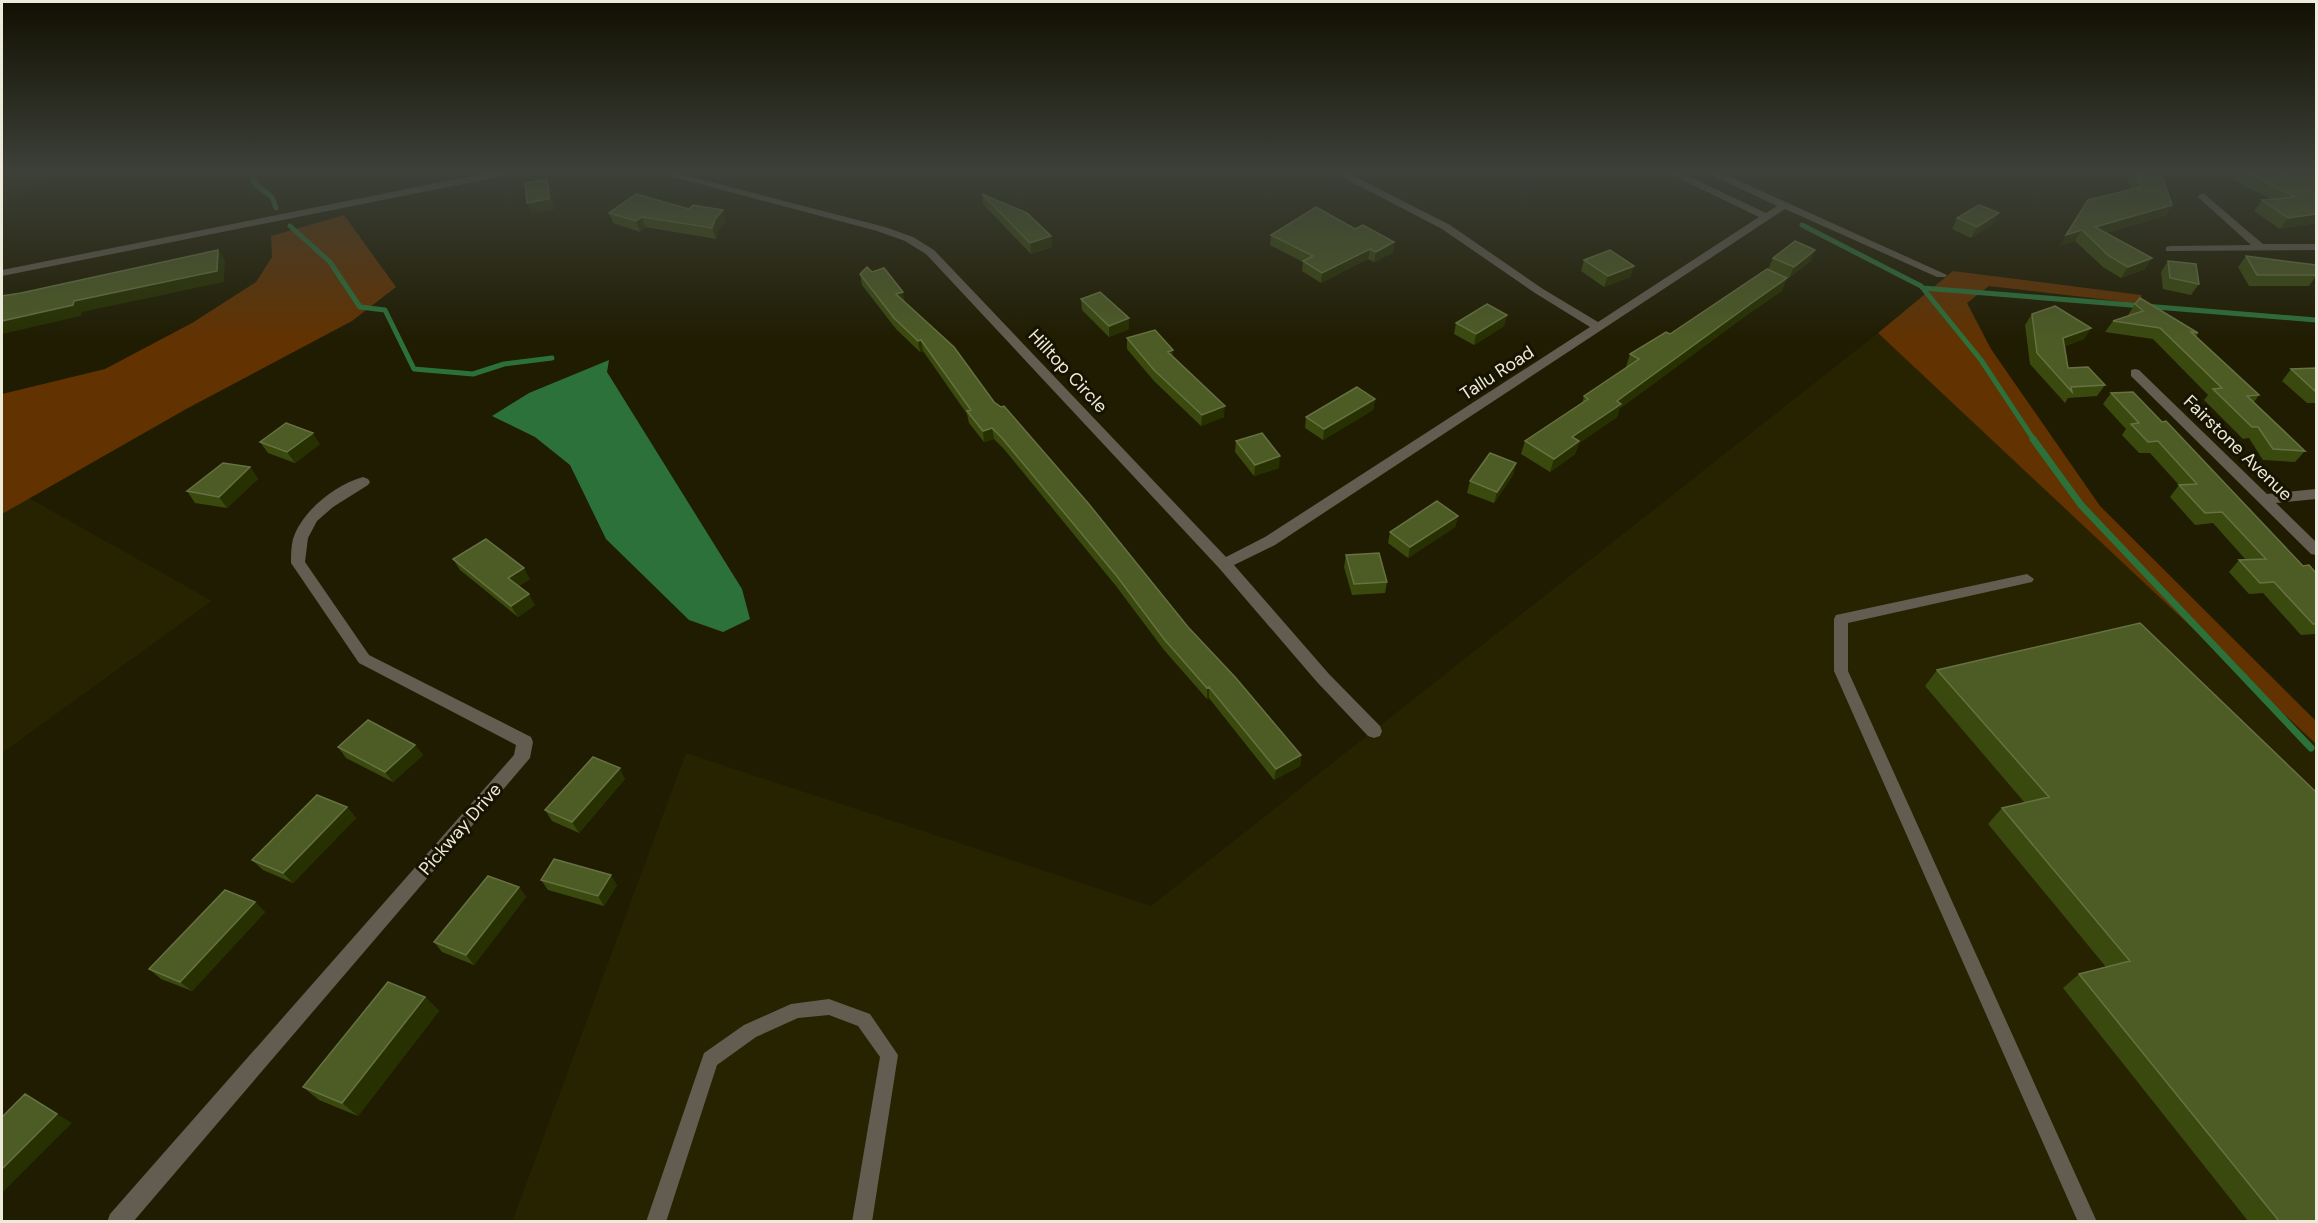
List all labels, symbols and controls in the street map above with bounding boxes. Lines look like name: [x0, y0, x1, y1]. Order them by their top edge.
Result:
street label: Hilltop Circle: [1023, 324, 1113, 418]
street label: Tallu Road: [1455, 340, 1539, 406]
street label: Fairstone Avenue: [2178, 390, 2298, 506]
street label: Pickway Drive: [413, 778, 507, 880]

